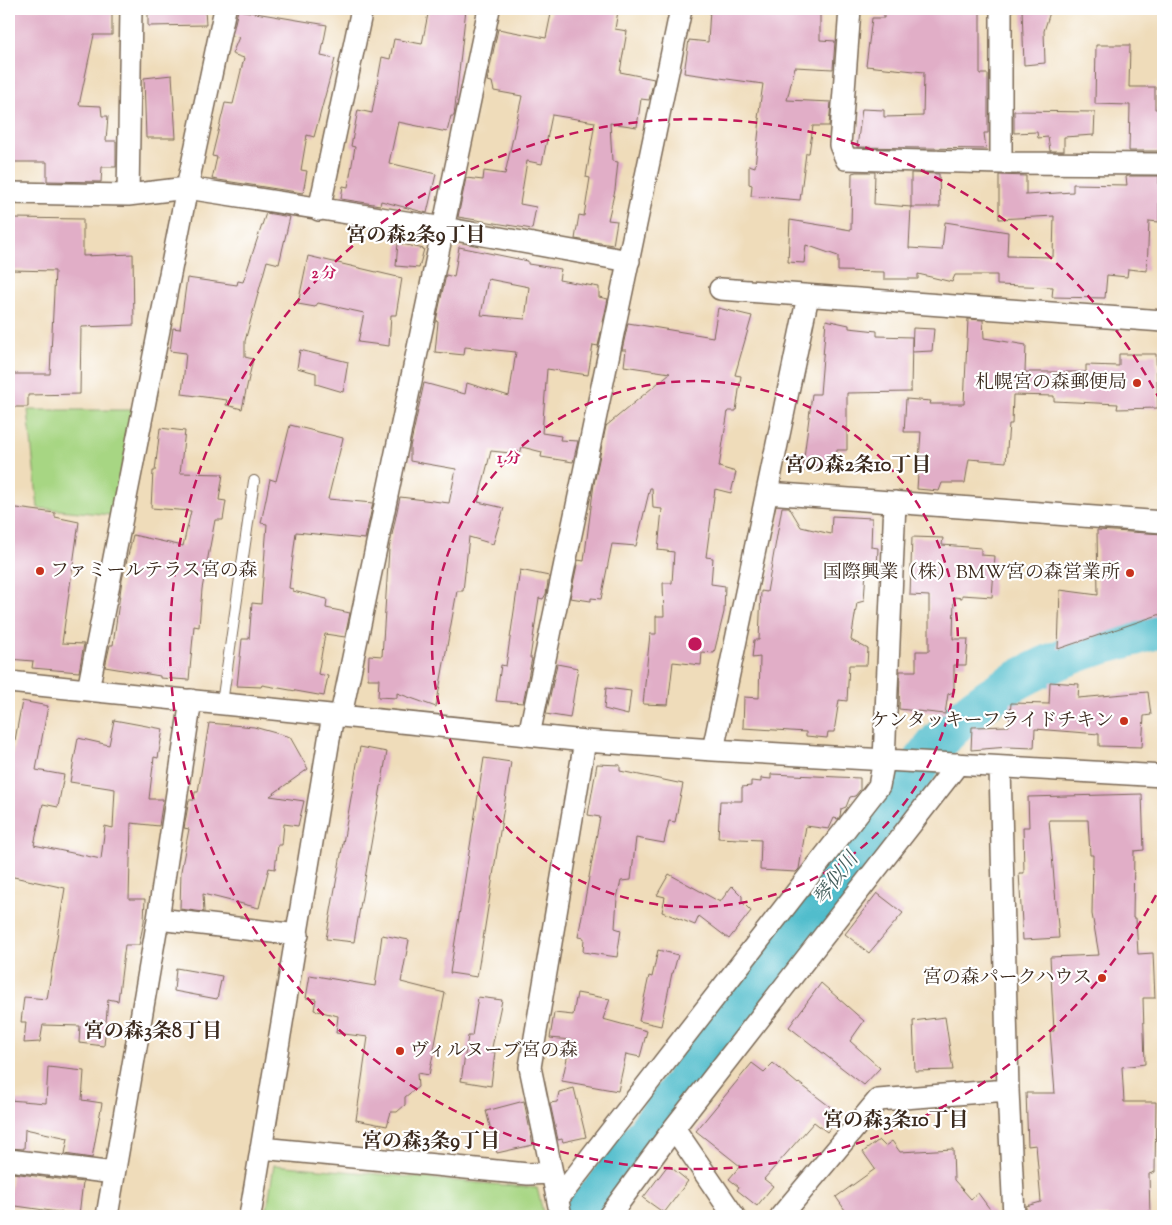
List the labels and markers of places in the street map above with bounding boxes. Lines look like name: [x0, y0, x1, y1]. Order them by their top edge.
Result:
place label: 札幌宮の森郵便局: [975, 370, 1127, 397]
marker: 札幌宮の森郵便局: [1131, 377, 1143, 389]
place label: ファミールテラス宮の森: [50, 558, 258, 585]
place label: 国際興業（株）BMW宮の森営業所: [823, 560, 1120, 587]
marker: ファミールテラス宮の森: [34, 565, 46, 577]
marker: 国際興業（株）BMW宮の森営業所: [1124, 567, 1136, 579]
centre of rings: [686, 635, 704, 653]
place label: ケンタッキーフライドチキン: [870, 708, 1114, 735]
marker: ケンタッキーフライドチキン: [1118, 715, 1130, 727]
place label: 宮の森パークハウス: [923, 965, 1092, 992]
marker: 宮の森パークハウス: [1096, 972, 1108, 984]
place label: ヴィルヌーブ宮の森: [410, 1038, 578, 1065]
marker: ヴィルヌーブ宮の森: [394, 1045, 406, 1057]

